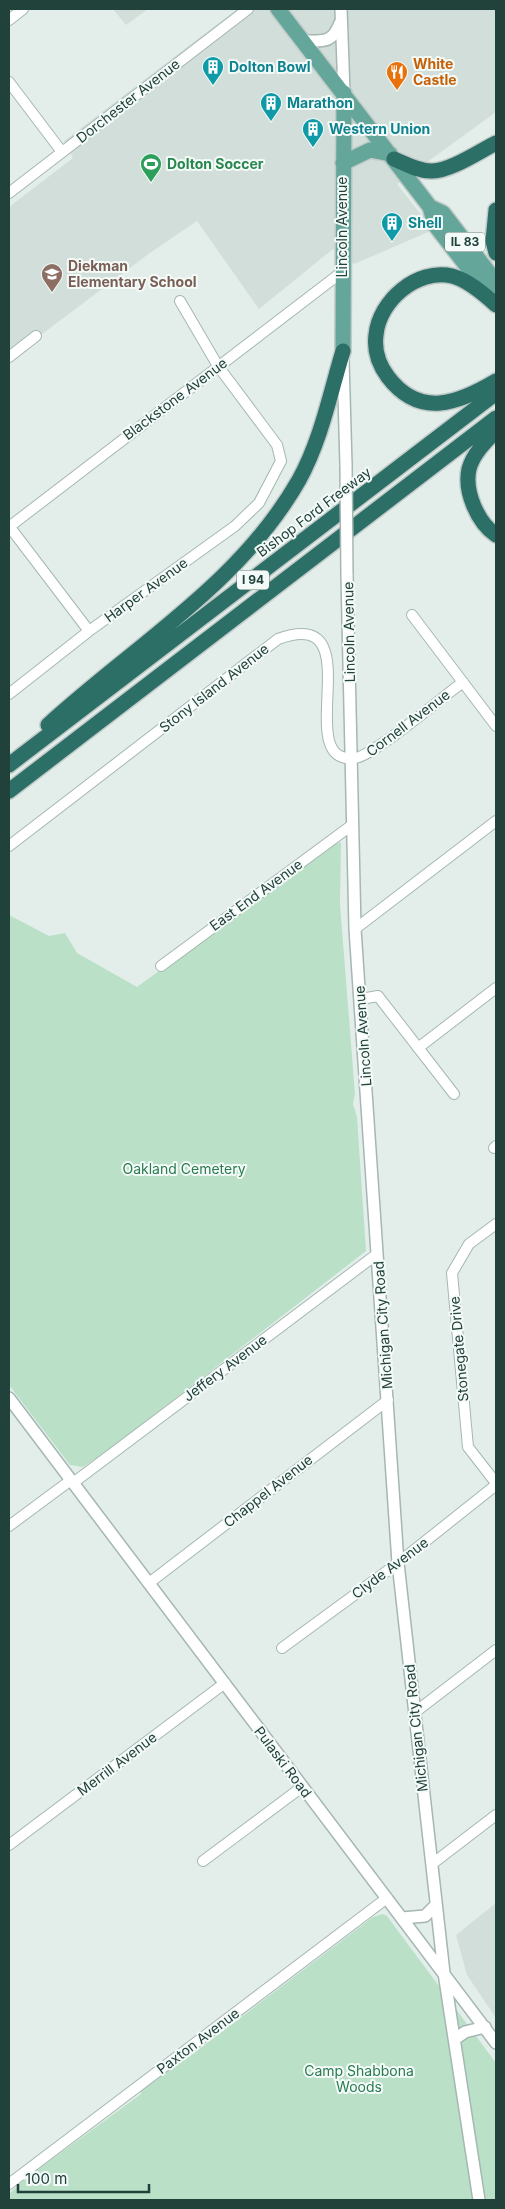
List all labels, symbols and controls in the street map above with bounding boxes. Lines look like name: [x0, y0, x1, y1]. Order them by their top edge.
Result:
street label: Dorchester Avenue: [73, 55, 183, 146]
building icon: Dolton Bowl: [201, 55, 225, 86]
place label: White Castle: [413, 55, 457, 88]
place label: Dolton Bowl: [229, 58, 311, 75]
restaurant icon: White Castle: [385, 60, 409, 91]
building icon: Marathon: [259, 91, 283, 122]
place label: Marathon: [287, 94, 353, 111]
building icon: Western Union: [301, 117, 325, 148]
place label: Western Union: [329, 120, 430, 137]
sports icon: Dolton Soccer: [139, 152, 163, 183]
place label: Dolton Soccer: [167, 155, 264, 172]
street label: Lincoln Avenue: [333, 177, 350, 277]
building icon: Shell: [380, 211, 404, 242]
place label: Shell: [408, 214, 442, 231]
road number: IL 83: [445, 232, 485, 252]
place label: Diekman Elementary School: [68, 257, 197, 290]
school or university icon: Diekman Elementary School: [40, 262, 64, 293]
street label: Blackstone Avenue: [119, 354, 230, 443]
street label: Bishop Ford Freeway: [253, 463, 374, 560]
street label: Harper Avenue: [101, 554, 191, 626]
road number: I 94: [237, 570, 269, 590]
street label: Lincoln Avenue: [339, 581, 358, 683]
street label: Stony Island Avenue: [156, 640, 272, 736]
street label: Cornell Avenue: [362, 686, 453, 760]
street label: East End Avenue: [206, 855, 305, 934]
street label: Lincoln Avenue: [351, 985, 374, 1087]
park label: Oakland Cemetery: [122, 1160, 246, 1177]
street label: Michigan City Road: [370, 1260, 395, 1390]
street label: Stonegate Drive: [445, 1296, 472, 1403]
street label: Jeffery Avenue: [180, 1331, 270, 1405]
street label: Chappel Avenue: [220, 1451, 316, 1531]
street label: Clyde Avenue: [348, 1533, 431, 1602]
street label: Michigan City Road: [400, 1663, 431, 1793]
street label: Pulaski Road: [251, 1723, 316, 1801]
street label: Merrill Avenue: [74, 1728, 160, 1799]
street label: Paxton Avenue: [153, 2004, 242, 2077]
park label: Camp Shabbona Woods: [304, 2062, 414, 2095]
scale bar: [18, 2162, 149, 2194]
text: 100 m: [25, 2169, 67, 2188]

